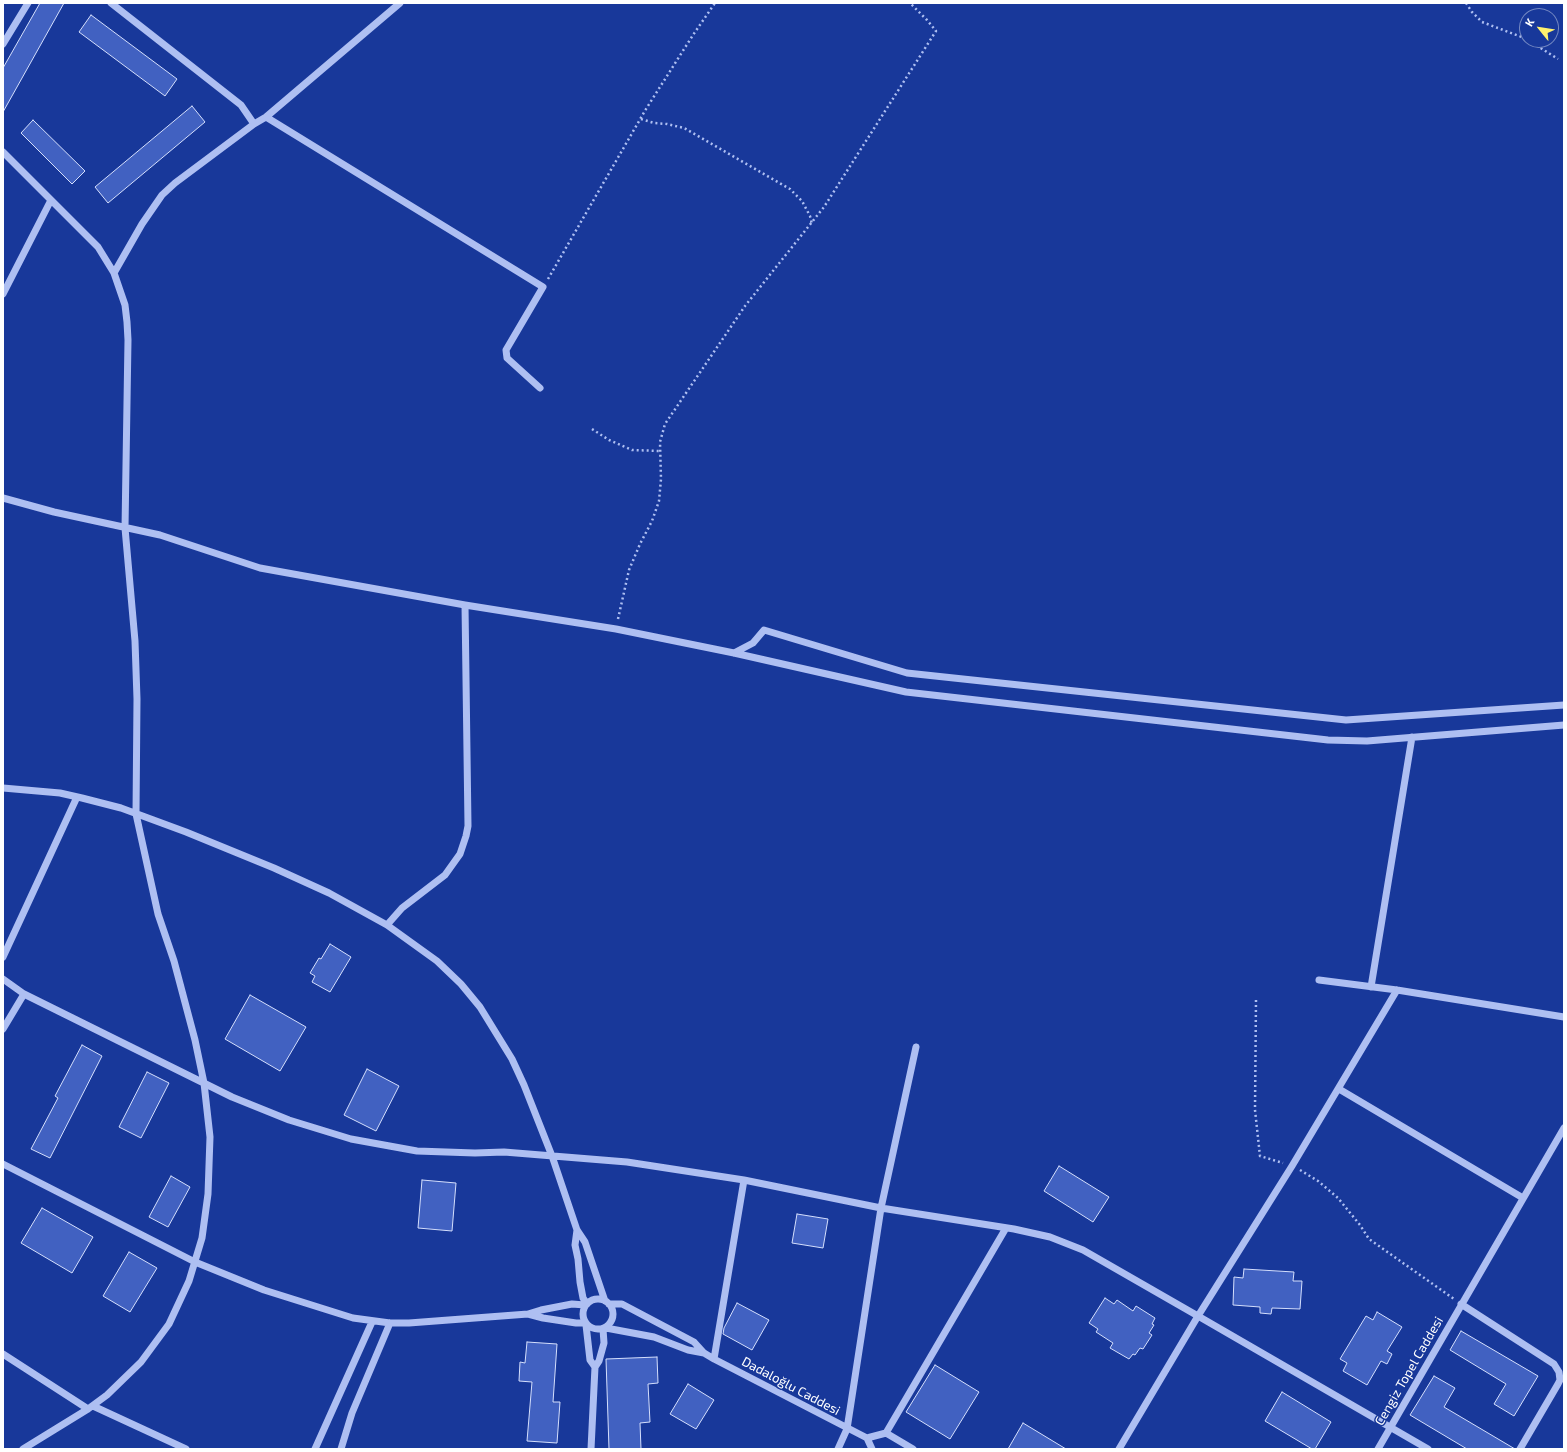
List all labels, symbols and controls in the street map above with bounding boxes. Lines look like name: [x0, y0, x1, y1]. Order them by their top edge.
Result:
north arrow: [1519, 8, 1559, 48]
text: K: [1522, 16, 1536, 29]
street label: Cengiz Topel Caddesi: [1372, 1314, 1446, 1428]
street label: Dadaloğlu Caddesi: [739, 1353, 843, 1419]

